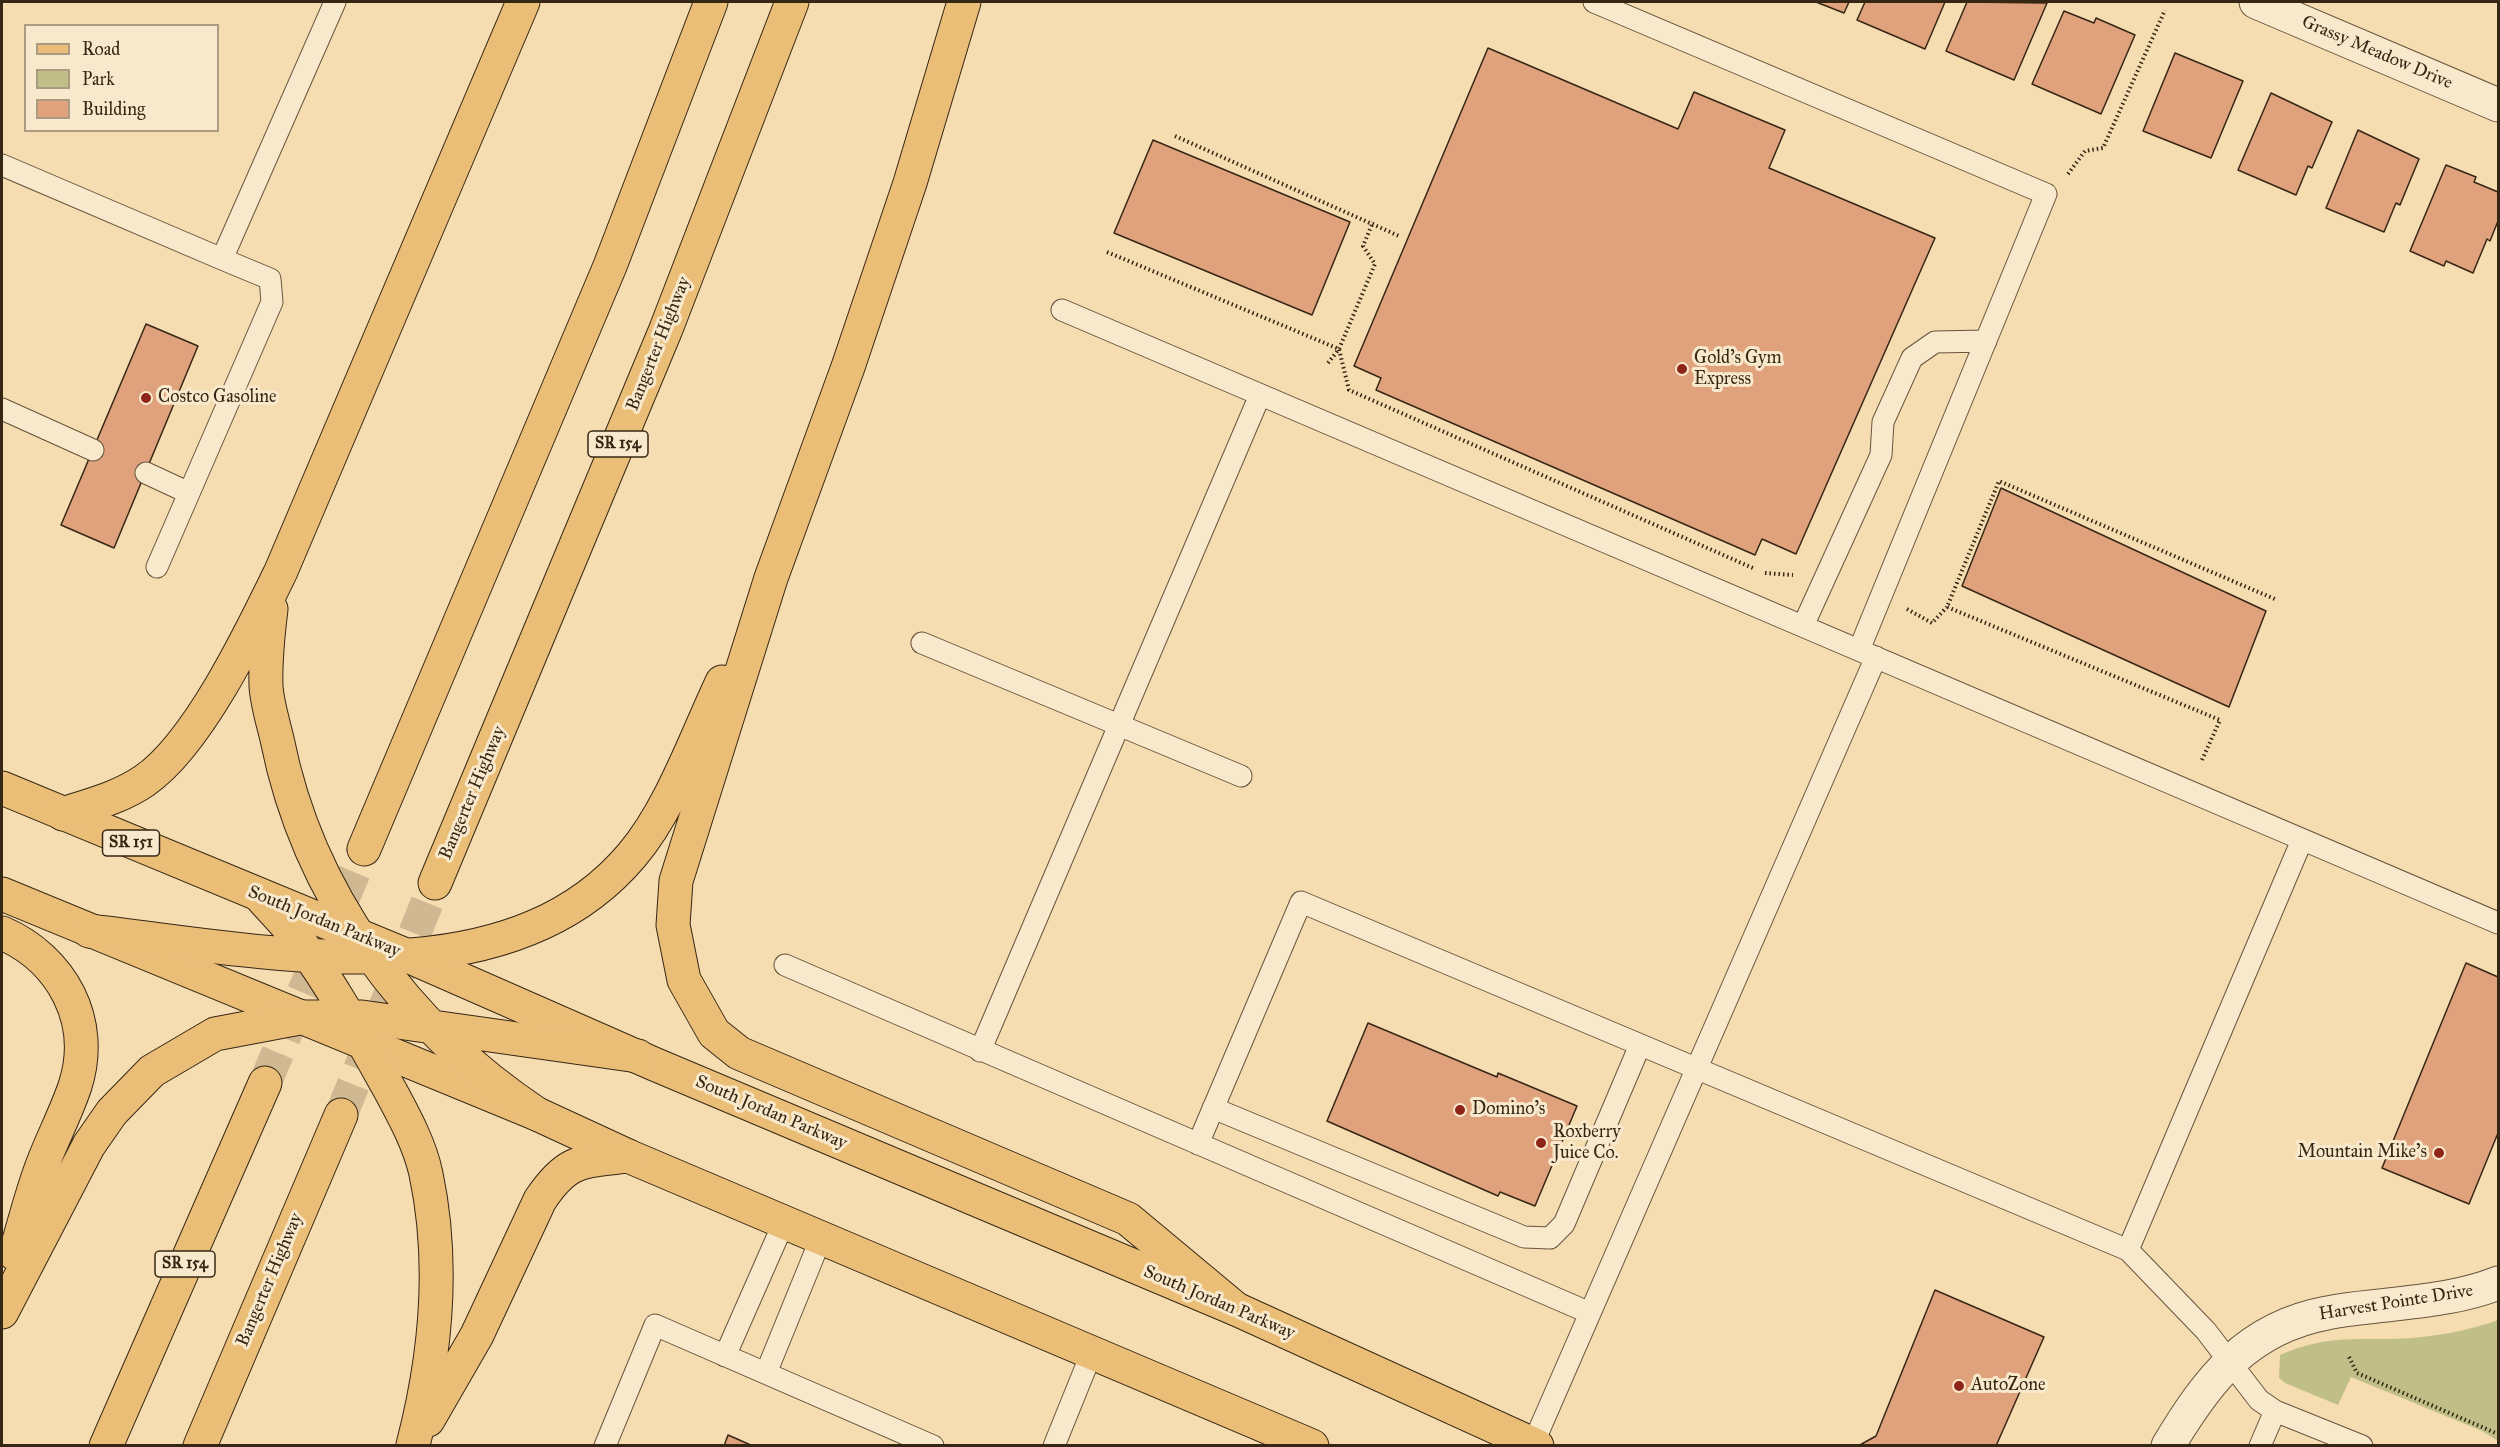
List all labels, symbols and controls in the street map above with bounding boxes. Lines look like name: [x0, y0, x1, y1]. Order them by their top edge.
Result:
street label: Grassy Meadow Drive: [2298, 11, 2456, 95]
legend: [24, 24, 219, 132]
text: Road: [82, 38, 120, 60]
text: Park: [82, 68, 115, 90]
text: Building: [82, 98, 145, 120]
street label: Bangerter Highway: [622, 274, 696, 414]
place label: Gold's Gym Express: [1694, 348, 1782, 391]
marker: Gold's Gym Express: [1675, 362, 1689, 376]
place label: Costco Gasoline: [158, 387, 277, 409]
marker: Costco Gasoline: [139, 391, 153, 405]
road number: SR 154: [588, 431, 648, 457]
street label: Bangerter Highway: [435, 723, 511, 863]
road number: SR 151: [102, 830, 160, 856]
street label: South Jordan Parkway: [245, 882, 403, 962]
street label: South Jordan Parkway: [692, 1071, 850, 1155]
place label: Domino's: [1472, 1099, 1545, 1121]
marker: Domino's: [1453, 1103, 1467, 1117]
place label: Roxberry Juice Co.: [1553, 1122, 1621, 1164]
marker: Roxberry Juice Co.: [1534, 1136, 1548, 1150]
place label: Mountain Mike's: [2298, 1142, 2427, 1164]
marker: Mountain Mike's: [2432, 1146, 2446, 1160]
street label: Bangerter Highway: [232, 1210, 308, 1350]
road number: SR 154: [155, 1251, 215, 1277]
street label: South Jordan Parkway: [1140, 1261, 1298, 1345]
street label: Harvest Pointe Drive: [2317, 1280, 2475, 1326]
place label: AutoZone: [1971, 1375, 2045, 1397]
marker: AutoZone: [1952, 1379, 1966, 1393]

